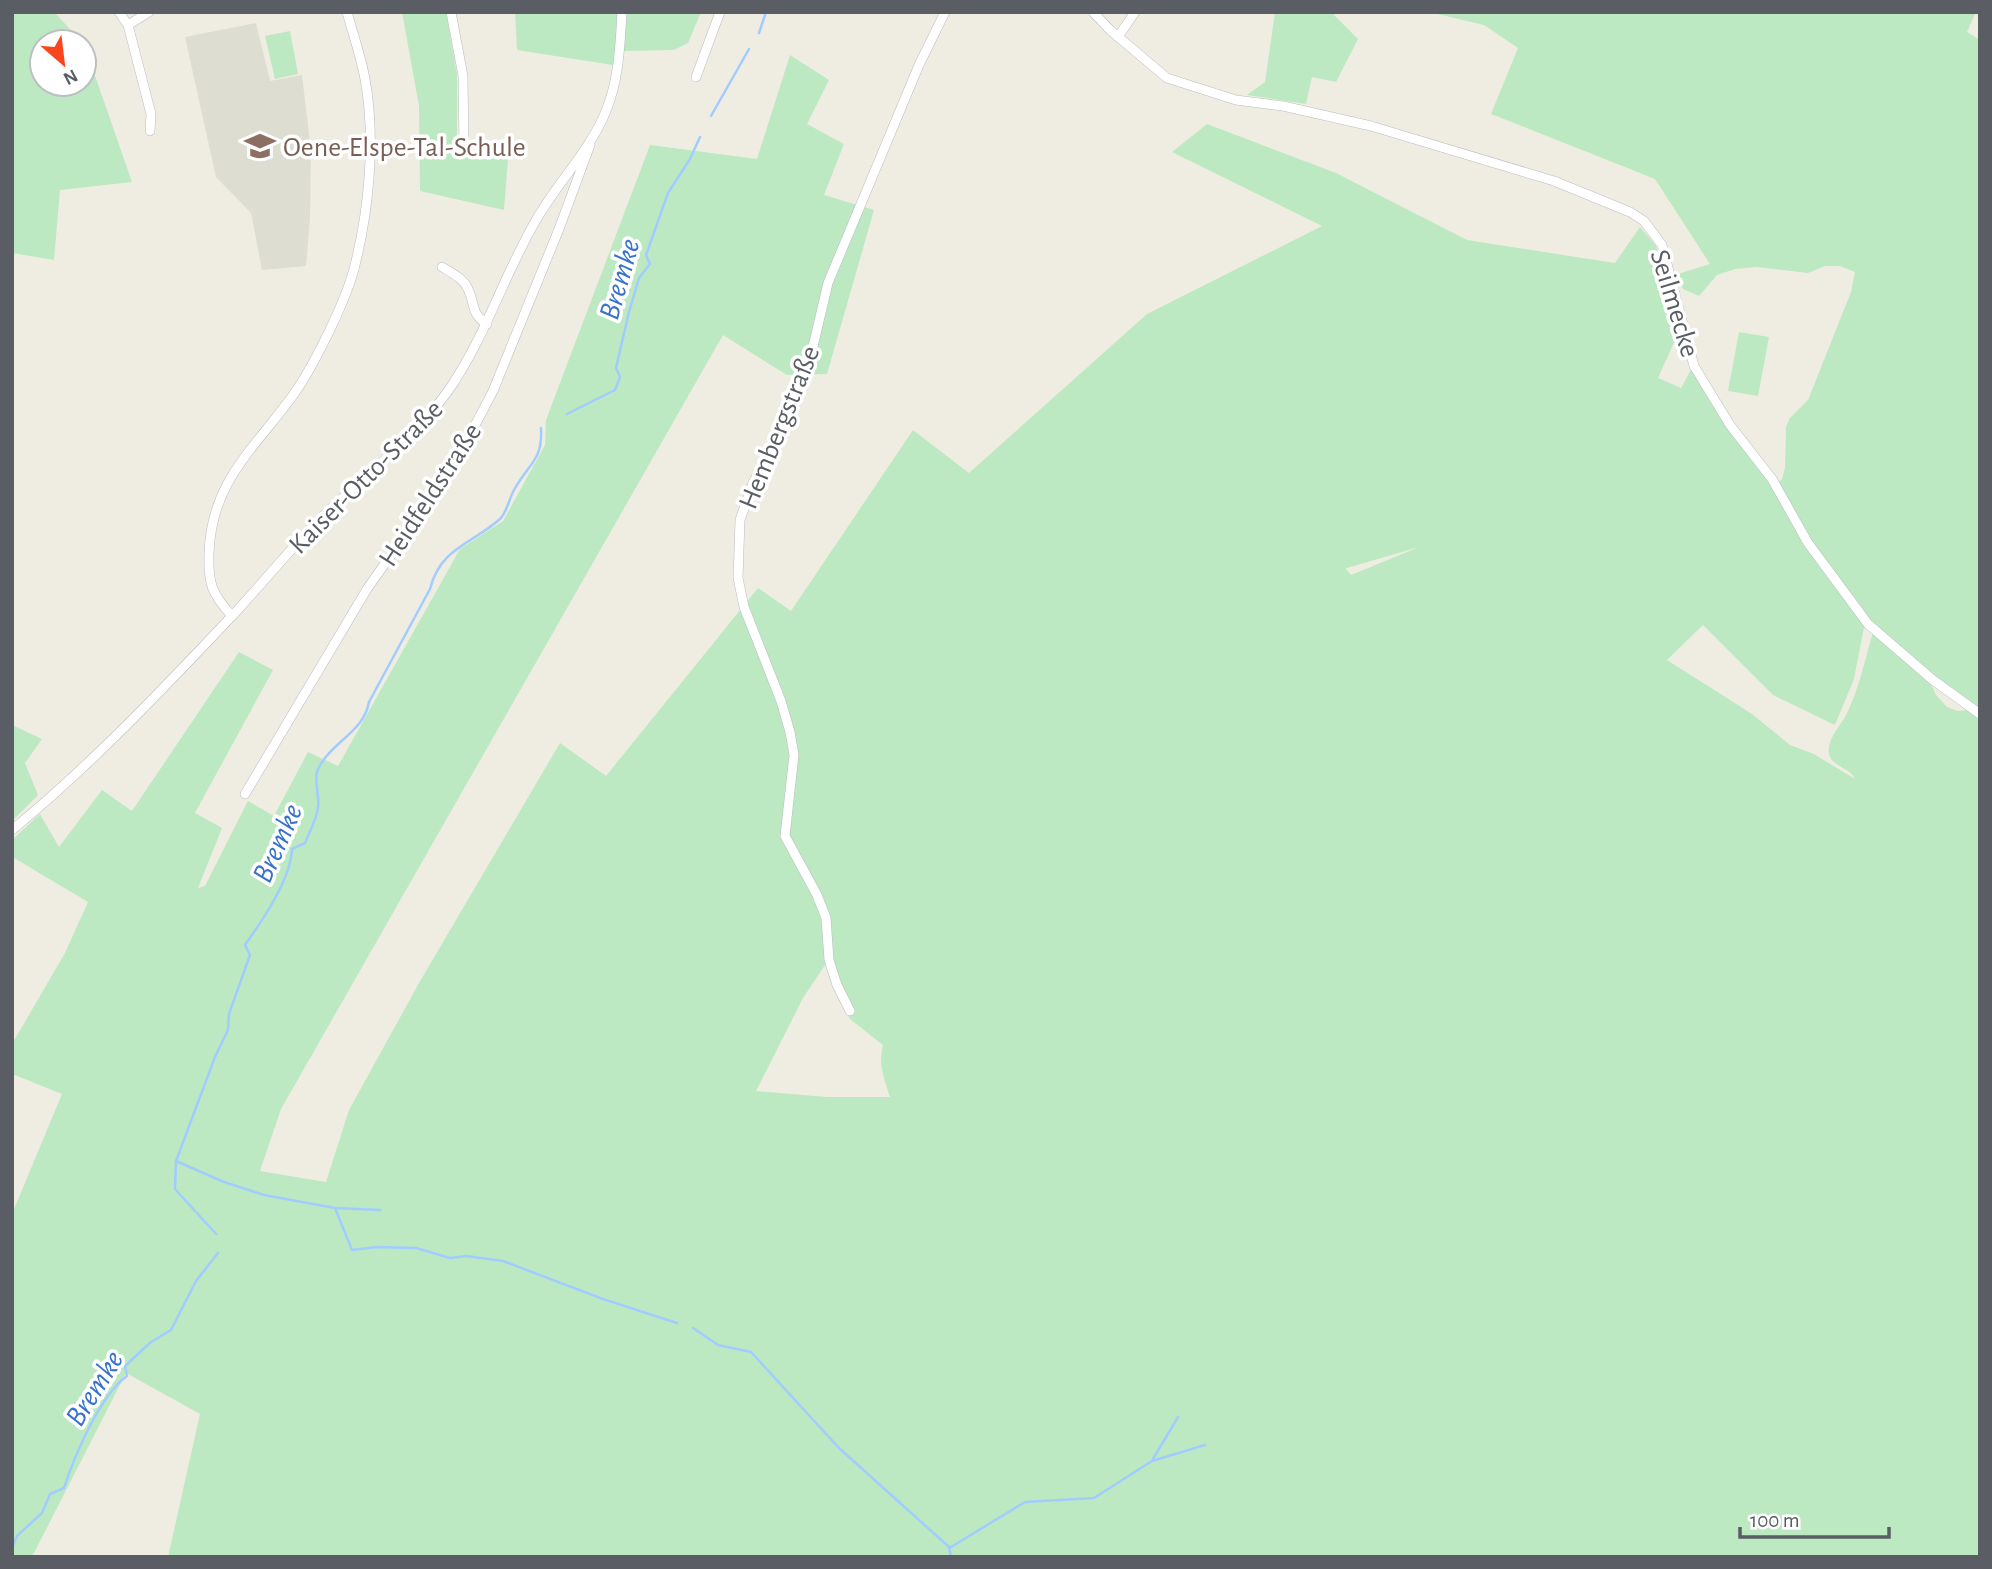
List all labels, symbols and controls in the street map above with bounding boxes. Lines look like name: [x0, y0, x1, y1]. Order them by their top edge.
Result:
north arrow: [28, 28, 98, 98]
text: N: [60, 65, 81, 88]
school or university icon: Oene-Elspe-Tal-Schule: [243, 129, 277, 163]
place label: Oene-Elspe-Tal-Schule: [283, 134, 526, 162]
water label: Bremke: [594, 235, 646, 323]
street label: Seilmecke: [1645, 247, 1704, 361]
street label: Hembergstraße: [734, 342, 825, 513]
street label: Kaiser-Otto-Straße: [284, 395, 449, 560]
street label: Heidfeldstraße: [374, 418, 487, 572]
water label: Bremke: [247, 800, 308, 887]
water label: Bremke: [60, 1346, 129, 1431]
scale bar: [1740, 1496, 1889, 1540]
text: 100 m: [1750, 1510, 1800, 1531]

